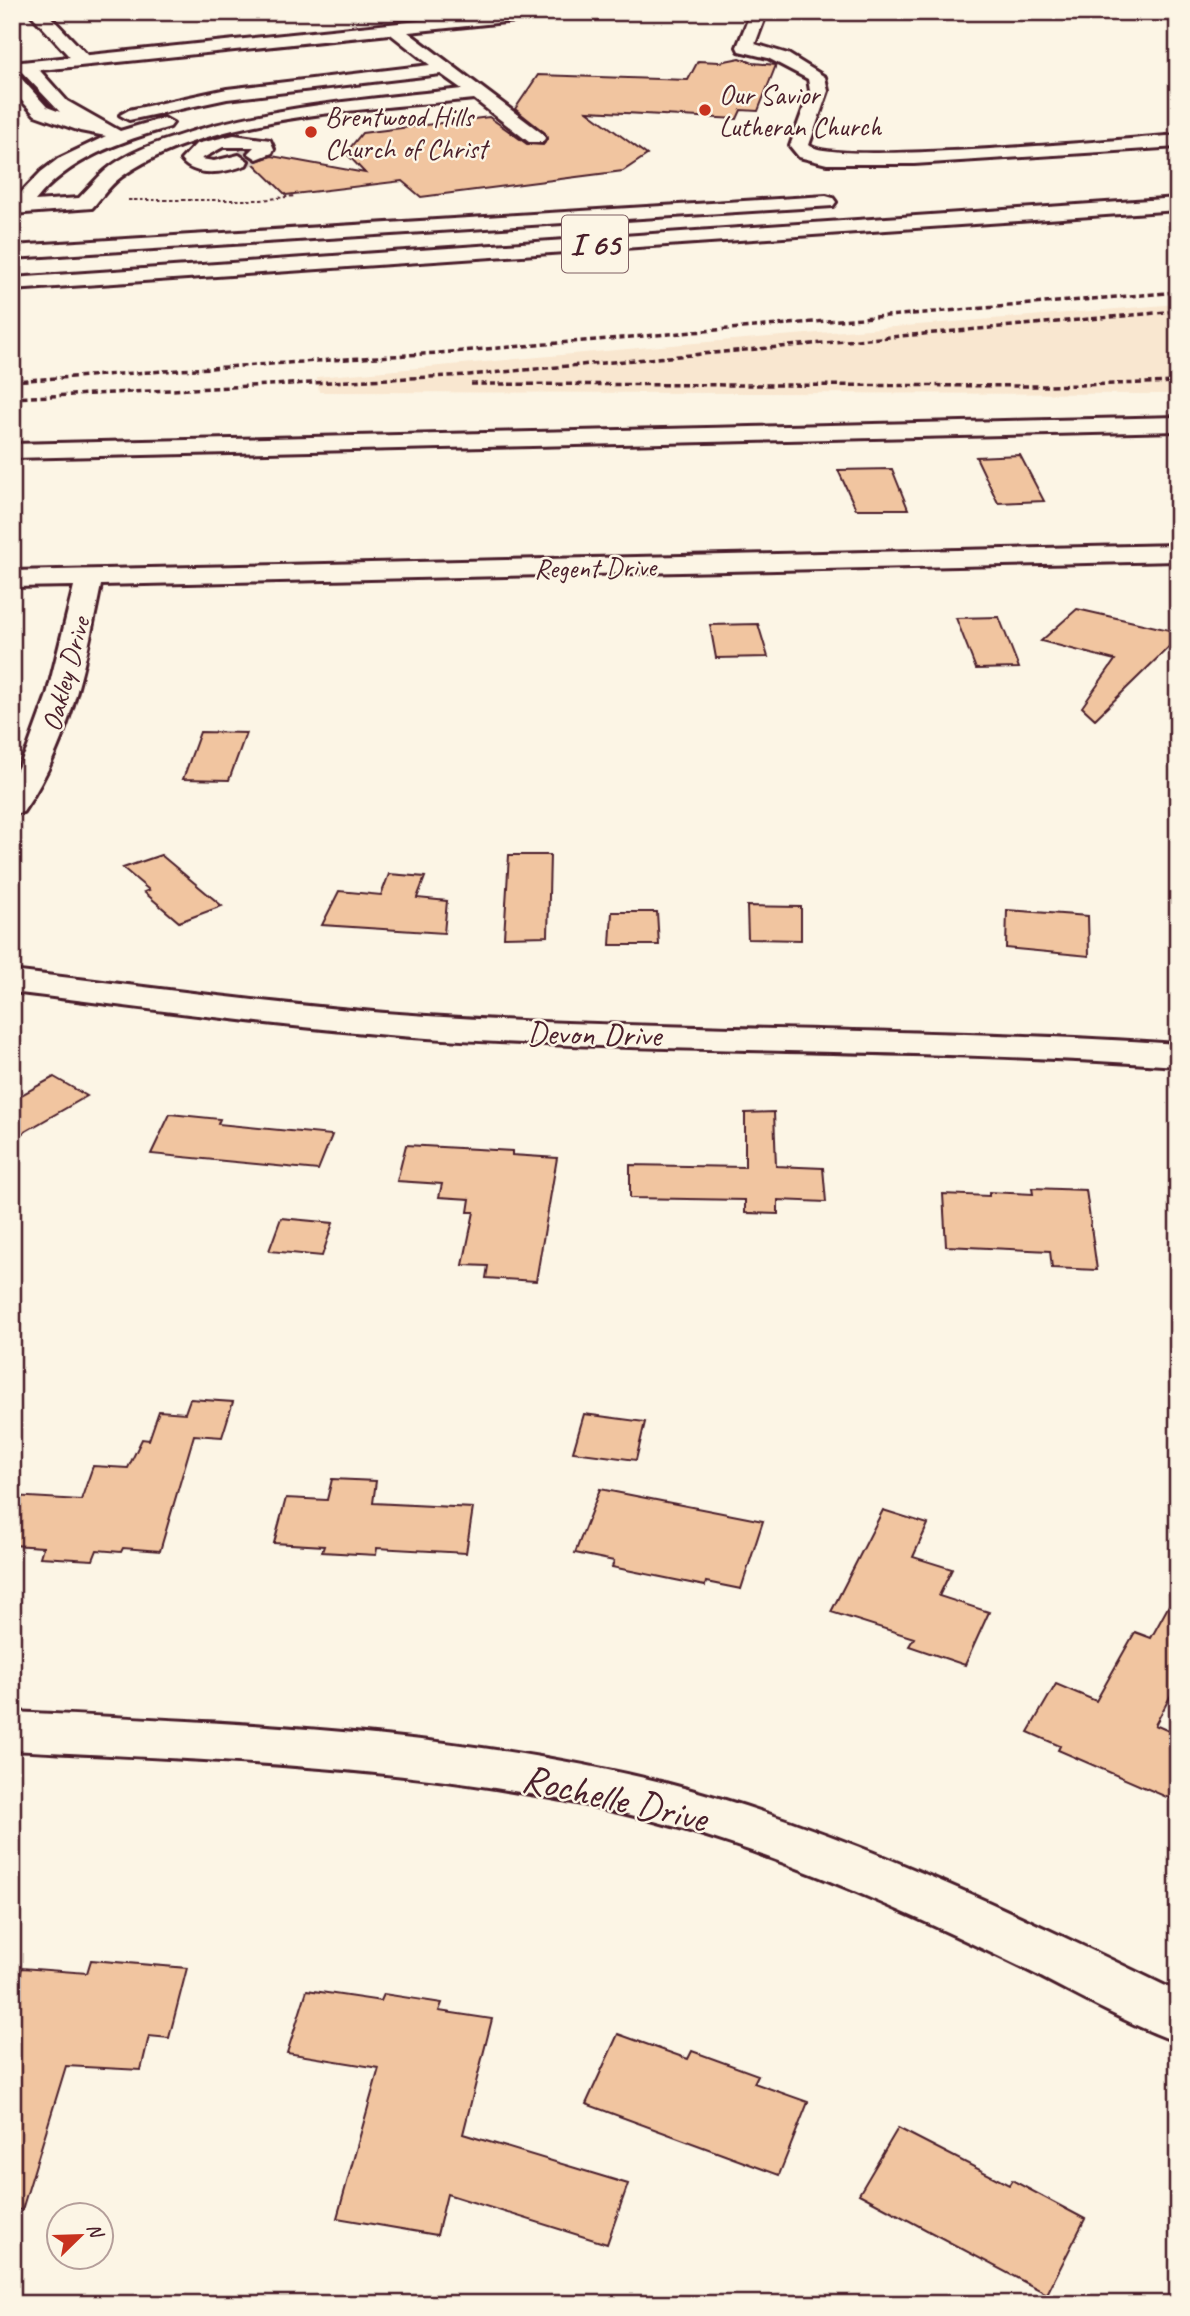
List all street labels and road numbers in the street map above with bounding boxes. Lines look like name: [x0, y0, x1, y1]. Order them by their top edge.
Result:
road number: I 65: [562, 216, 628, 272]
street label: Regent Drive: [534, 549, 658, 586]
street label: Oakley Drive: [33, 611, 98, 735]
street label: Devon Drive: [526, 1012, 664, 1056]
street label: Rochelle Drive: [518, 1752, 715, 1844]

